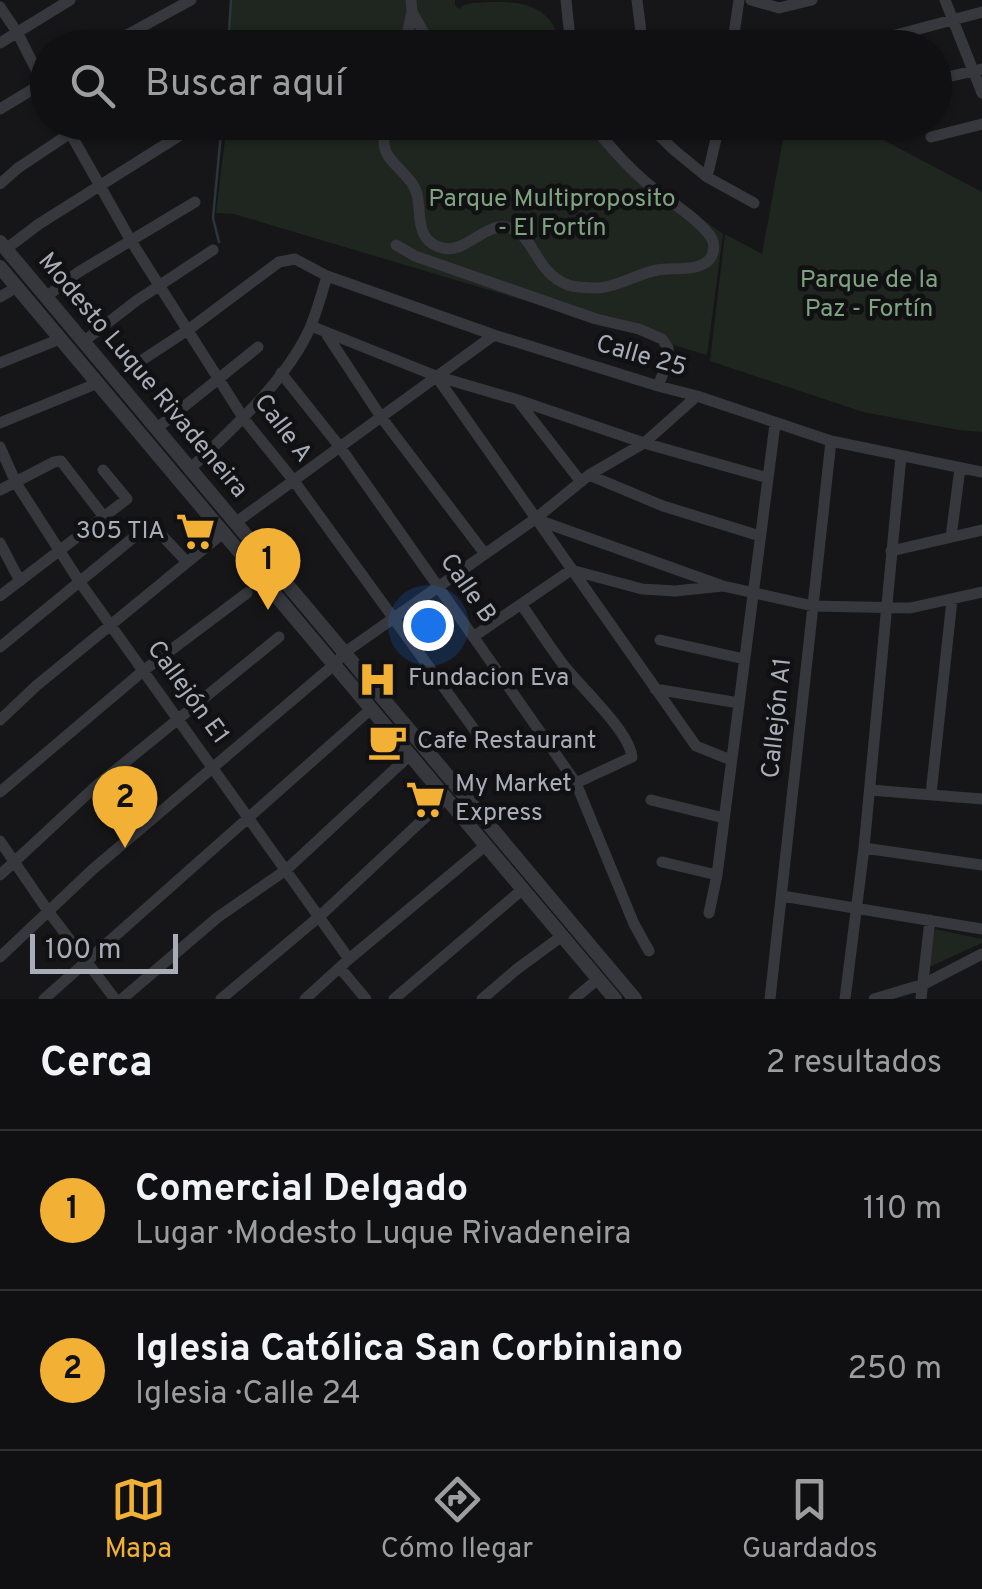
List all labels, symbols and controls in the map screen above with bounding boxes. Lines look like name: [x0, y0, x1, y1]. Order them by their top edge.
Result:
search box: [30, 30, 952, 140]
icon: search: [65, 58, 120, 113]
text: Buscar aquí: [145, 61, 345, 110]
park label: Parque Multiproposito - El Fortín: [428, 184, 676, 245]
street label: Modesto Luque Rivadeneira: [30, 247, 254, 505]
park label: Parque de la Paz - Fortín: [800, 265, 938, 326]
street label: Calle 25: [592, 329, 690, 385]
street label: Calle A: [246, 388, 318, 470]
supermarket icon: 305 TIA: [174, 511, 216, 553]
place label: 305 TIA: [76, 516, 165, 548]
pin: 1: [236, 528, 300, 610]
street label: Calle B: [431, 548, 503, 630]
your location: [403, 600, 454, 651]
street label: Callejón E1: [139, 635, 235, 751]
street label: Callejón A1: [756, 656, 800, 780]
hospital icon: Fundacion Eva: [357, 658, 399, 700]
place label: Fundacion Eva: [408, 663, 569, 695]
cafe icon: Cafe Restaurant: [366, 721, 408, 763]
place label: Cafe Restaurant: [417, 726, 596, 758]
pin: 2: [92, 766, 158, 848]
place label: My Market Express: [455, 769, 572, 830]
supermarket icon: My Market Express: [404, 778, 446, 820]
scale bar: [30, 929, 178, 974]
text: 100 m: [45, 933, 121, 969]
text: Cerca: [40, 1038, 153, 1091]
text: 2 resultados: [766, 1044, 942, 1084]
text: Comercial Delgado: [135, 1166, 468, 1215]
text: 1: [66, 1190, 79, 1230]
text: 110 m: [863, 1190, 942, 1230]
text: Lugar · Modesto Luque Rivadeneira: [135, 1215, 631, 1255]
text: Iglesia Católica San Corbiniano: [135, 1326, 683, 1375]
text: 2: [63, 1350, 82, 1390]
text: 250 m: [847, 1350, 942, 1390]
text: Iglesia · Calle 24: [135, 1375, 361, 1415]
tab: Mapa: [104, 1472, 172, 1568]
tab: Cómo llegar: [381, 1472, 533, 1568]
tab: Guardados: [742, 1472, 878, 1568]

